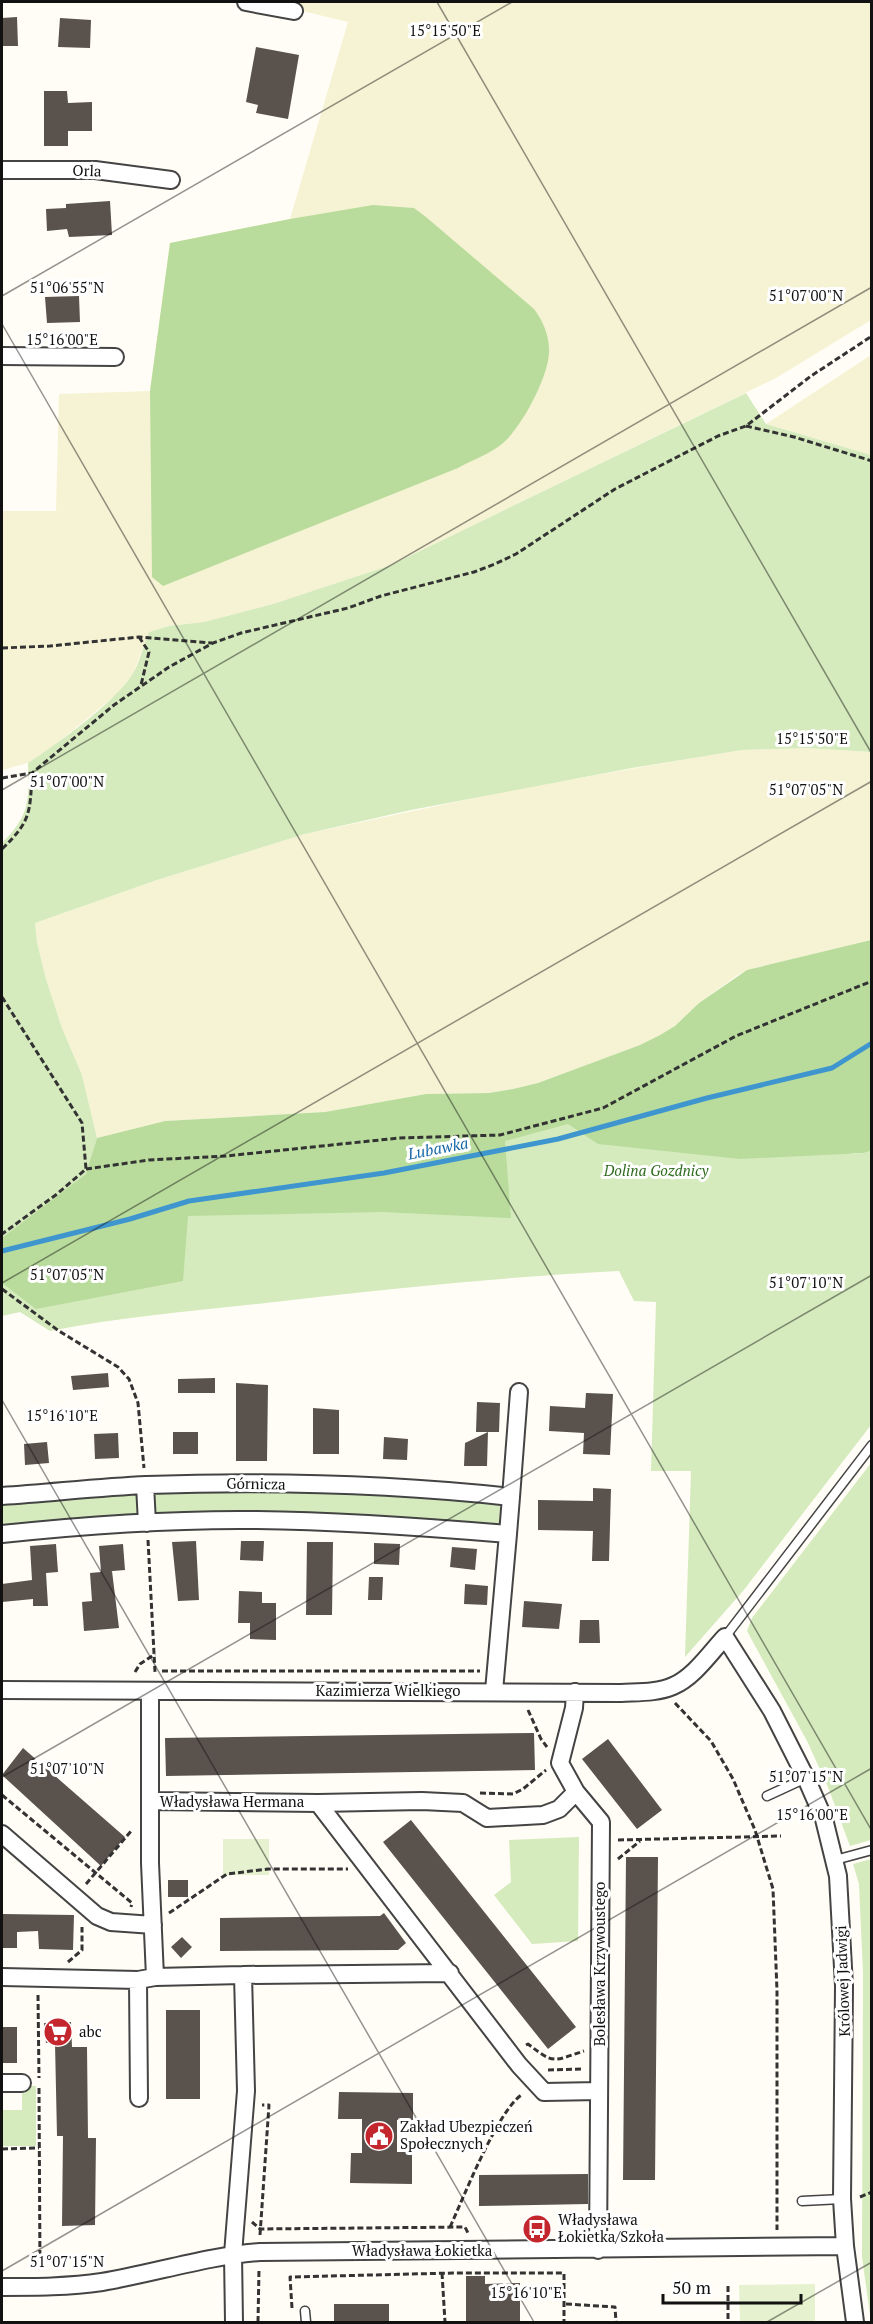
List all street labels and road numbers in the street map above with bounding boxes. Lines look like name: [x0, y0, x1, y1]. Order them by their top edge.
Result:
street label: Orla: [72, 160, 102, 181]
street label: Górnicza: [226, 1472, 286, 1494]
street label: Kazimierza Wielkiego: [316, 1680, 460, 1700]
street label: Władysława Hermana: [160, 1791, 305, 1811]
street label: Bolesława Krzywoustego: [589, 1882, 609, 2046]
street label: Królowej Jadwigi: [830, 1925, 854, 2037]
street label: Władysława Łokietka: [352, 2240, 493, 2260]

